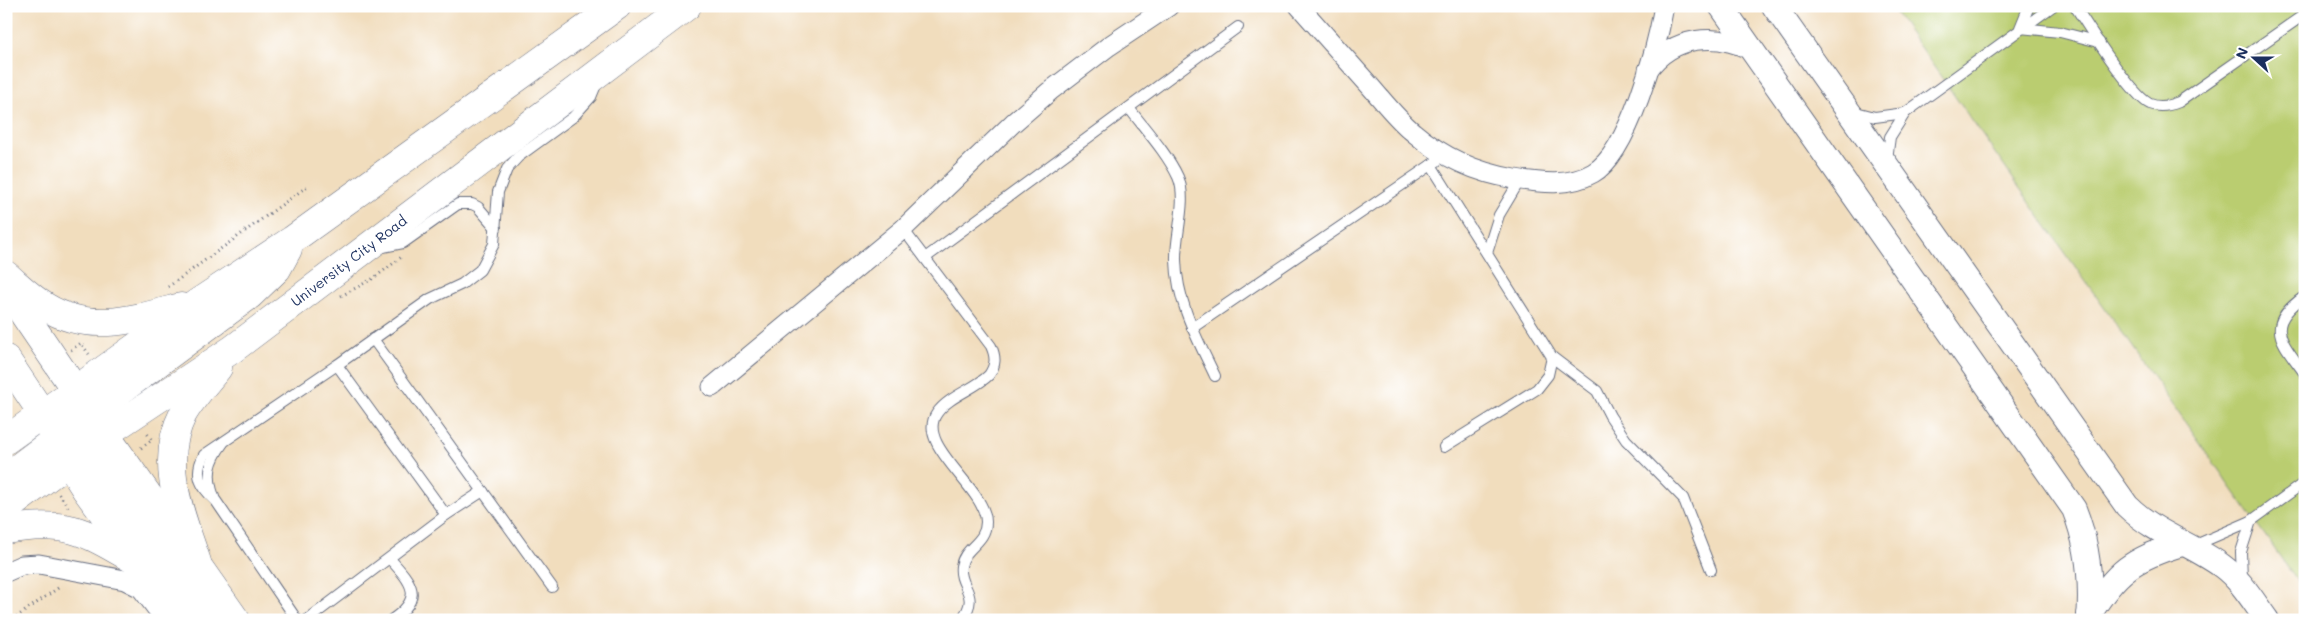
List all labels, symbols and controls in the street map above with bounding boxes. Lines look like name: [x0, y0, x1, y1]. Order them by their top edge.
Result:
north arrow: [2228, 32, 2278, 82]
text: N: [2231, 45, 2252, 62]
street label: University City Road: [287, 211, 411, 311]

